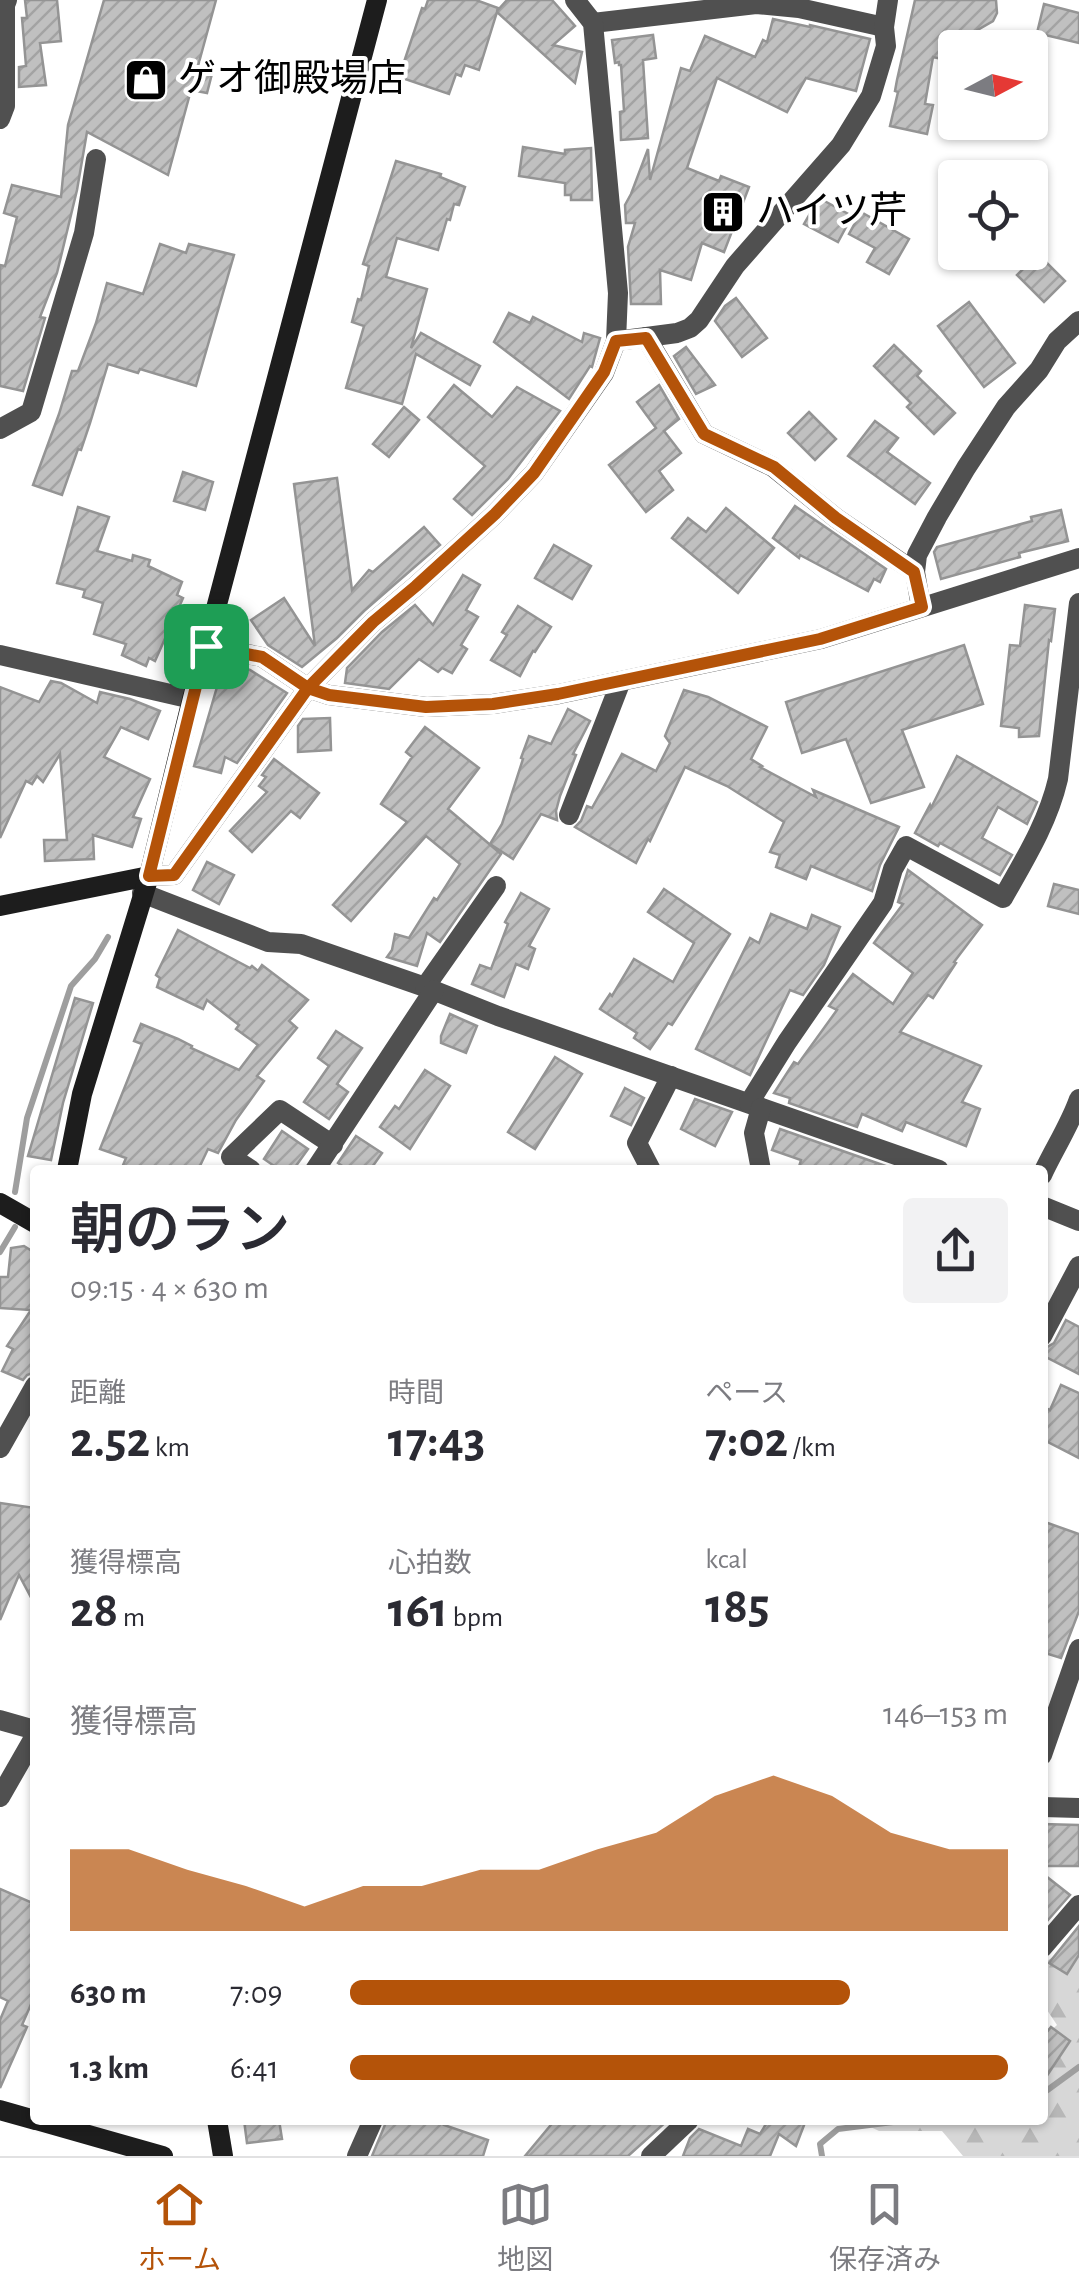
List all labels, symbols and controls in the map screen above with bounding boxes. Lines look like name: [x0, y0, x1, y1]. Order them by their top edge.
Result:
north arrow: [938, 30, 1048, 140]
map controls: [938, 30, 1048, 270]
shop icon: ゲオ御殿場店: [123, 57, 169, 103]
place label: ゲオ御殿場店: [178, 58, 406, 99]
button: locate: [938, 160, 1048, 270]
building icon: ハイツ芹: [700, 189, 746, 235]
place label: ハイツ芹: [756, 191, 907, 231]
pin: [164, 604, 249, 689]
icon: arrive: [179, 619, 234, 674]
button: share: [903, 1198, 1008, 1303]
text: 朝のラン: [70, 1204, 290, 1259]
text: 09:15 · 4 × 630 m: [70, 1272, 269, 1304]
text: 距離: [70, 1380, 126, 1408]
text: 時間: [388, 1380, 444, 1408]
text: ペース: [705, 1380, 788, 1408]
text: 2.52: [70, 1416, 150, 1466]
text: 17:43: [388, 1416, 485, 1466]
text: 7:02: [705, 1416, 788, 1466]
text: km: [150, 1434, 190, 1462]
text: /km: [788, 1434, 836, 1462]
text: kcal: [705, 1546, 748, 1574]
text: 獲得標高: [70, 1550, 182, 1578]
text: 心拍数: [388, 1550, 472, 1578]
text: 185: [705, 1582, 770, 1632]
text: 28: [70, 1586, 118, 1636]
text: 161: [388, 1586, 448, 1636]
text: m: [118, 1604, 145, 1632]
text: bpm: [448, 1604, 503, 1632]
text: 146–153 m: [883, 1698, 1008, 1730]
text: 獲得標高: [70, 1706, 198, 1738]
text: 630 m: [70, 1977, 147, 2009]
text: 7:09: [230, 1977, 283, 2009]
text: 1.3 km: [70, 2052, 149, 2084]
text: 6:41: [230, 2052, 279, 2084]
tab: ホーム: [138, 2177, 221, 2278]
tab: 地図: [497, 2177, 553, 2278]
tab: 保存済み: [829, 2177, 941, 2278]

